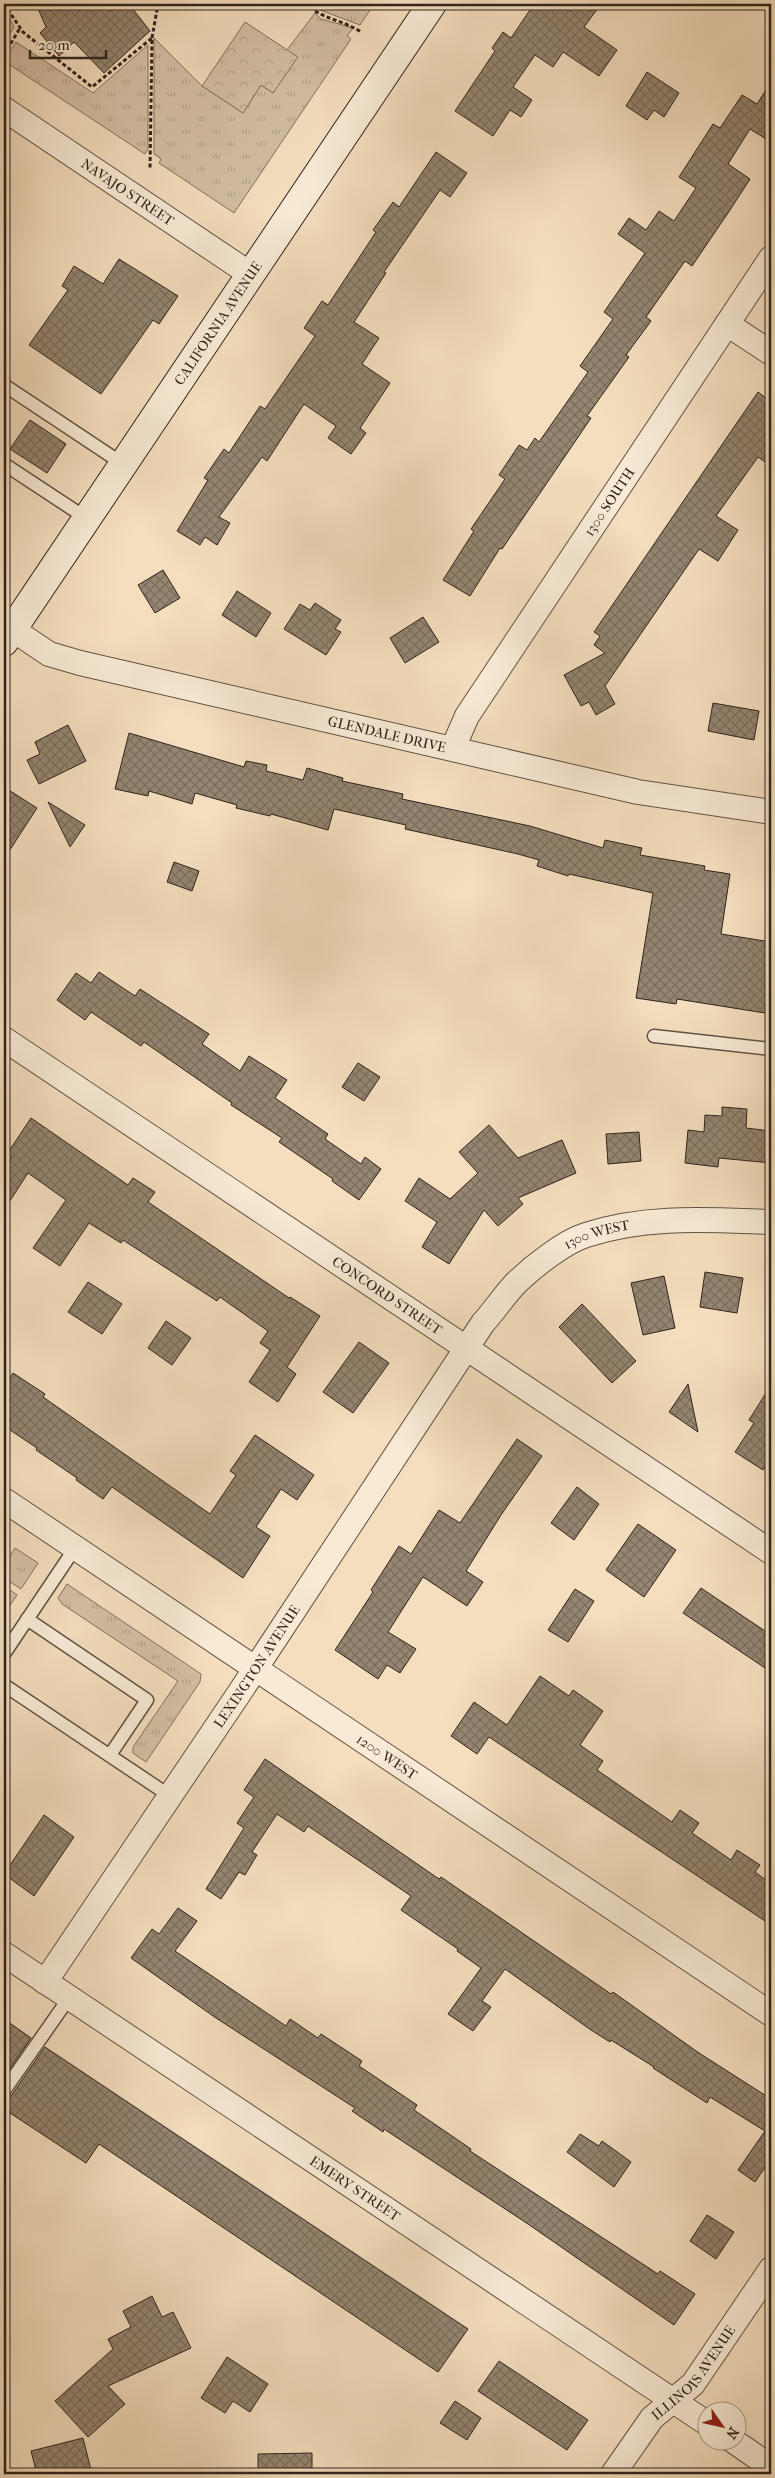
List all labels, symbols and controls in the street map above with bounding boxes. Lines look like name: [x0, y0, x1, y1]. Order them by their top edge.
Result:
scale bar: [30, 28, 106, 60]
text: 20 m: [38, 36, 70, 54]
street label: NAVAJO STREET: [78, 155, 178, 230]
street label: CALIFORNIA AVENUE: [171, 258, 266, 388]
street label: 1300 SOUTH: [581, 465, 638, 540]
street label: GLENDALE DRIVE: [326, 713, 448, 756]
street label: 1300 WEST: [561, 1217, 631, 1253]
street label: CONCORD STREET: [329, 1253, 445, 1339]
street label: LEXINGTON AVENUE: [210, 1602, 304, 1731]
street label: 1200 WEST: [353, 1731, 421, 1784]
street label: EMERY STREET: [306, 2152, 404, 2225]
street label: ILLINOIS AVENUE: [648, 2322, 739, 2424]
north arrow: [698, 2400, 748, 2450]
text: N: [722, 2424, 742, 2442]

